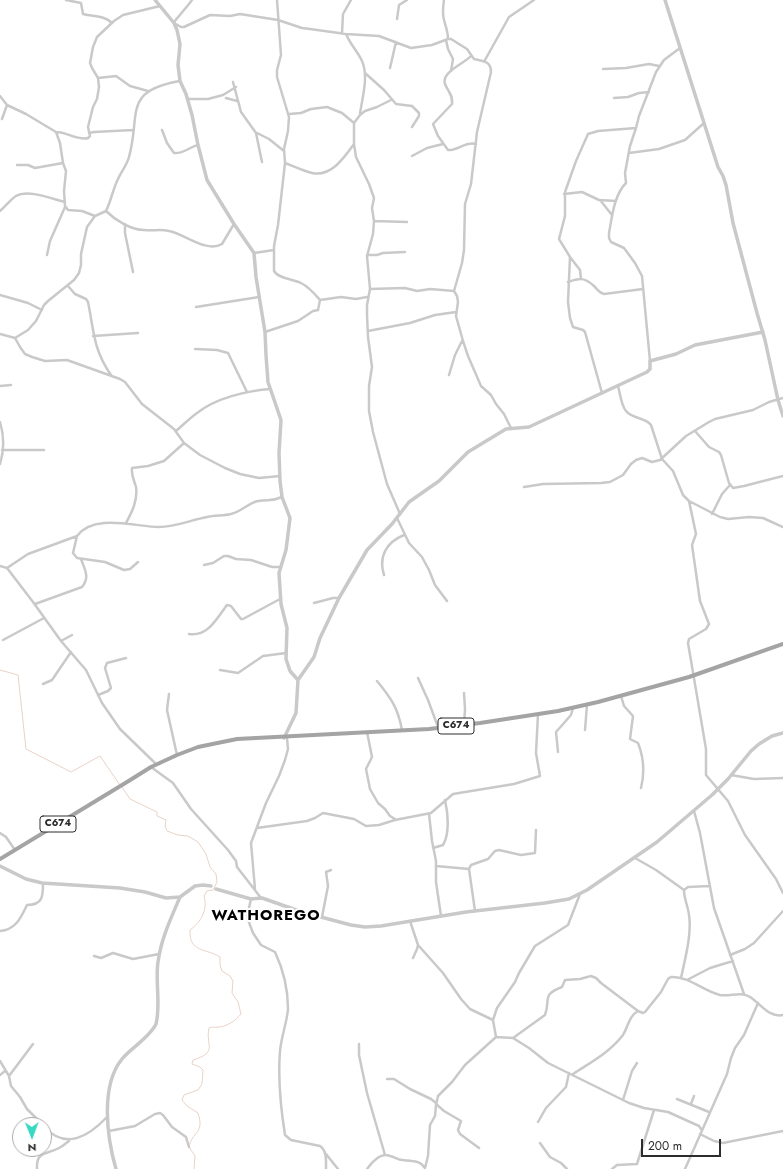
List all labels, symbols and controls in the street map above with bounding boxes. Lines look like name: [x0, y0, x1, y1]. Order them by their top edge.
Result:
road number: C674: [438, 718, 474, 734]
road number: C674: [40, 816, 76, 832]
district label: WATHOREGO: [211, 907, 321, 925]
north arrow: [12, 1117, 52, 1157]
scale bar: [643, 1131, 723, 1157]
text: 200 m: [648, 1137, 682, 1155]
text: N: [28, 1140, 37, 1156]

